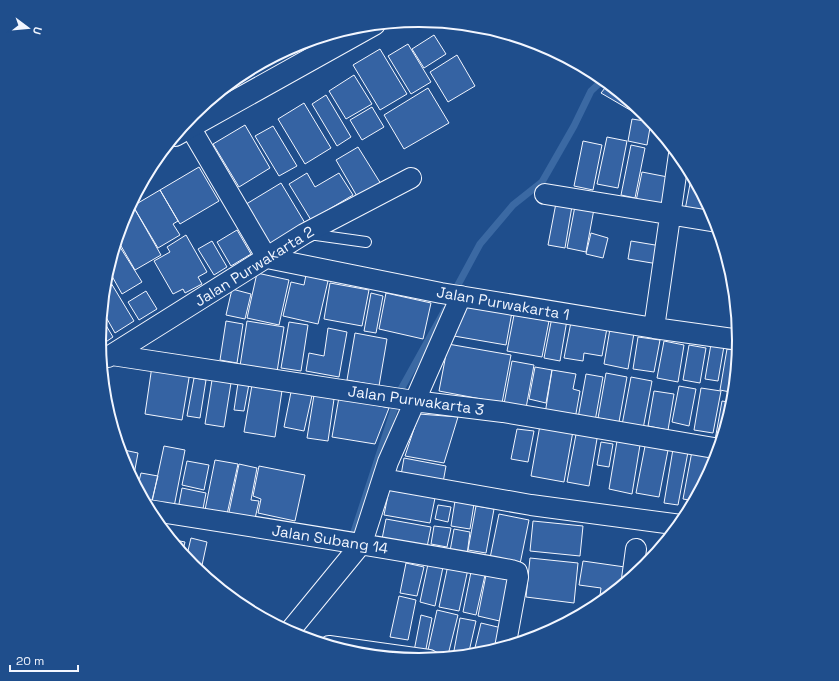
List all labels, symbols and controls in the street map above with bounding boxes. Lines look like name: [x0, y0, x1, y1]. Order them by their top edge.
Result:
north arrow: [8, 8, 48, 48]
text: U: [30, 25, 45, 36]
street label: Jalan Purwakarta 2: [191, 222, 317, 310]
street label: Jalan Purwakarta 1: [435, 282, 571, 324]
street label: Jalan Purwakarta 3: [347, 381, 485, 419]
street label: Jalan Subang 14: [270, 520, 390, 558]
scale bar: [10, 647, 78, 673]
text: 20 m: [16, 653, 44, 669]

